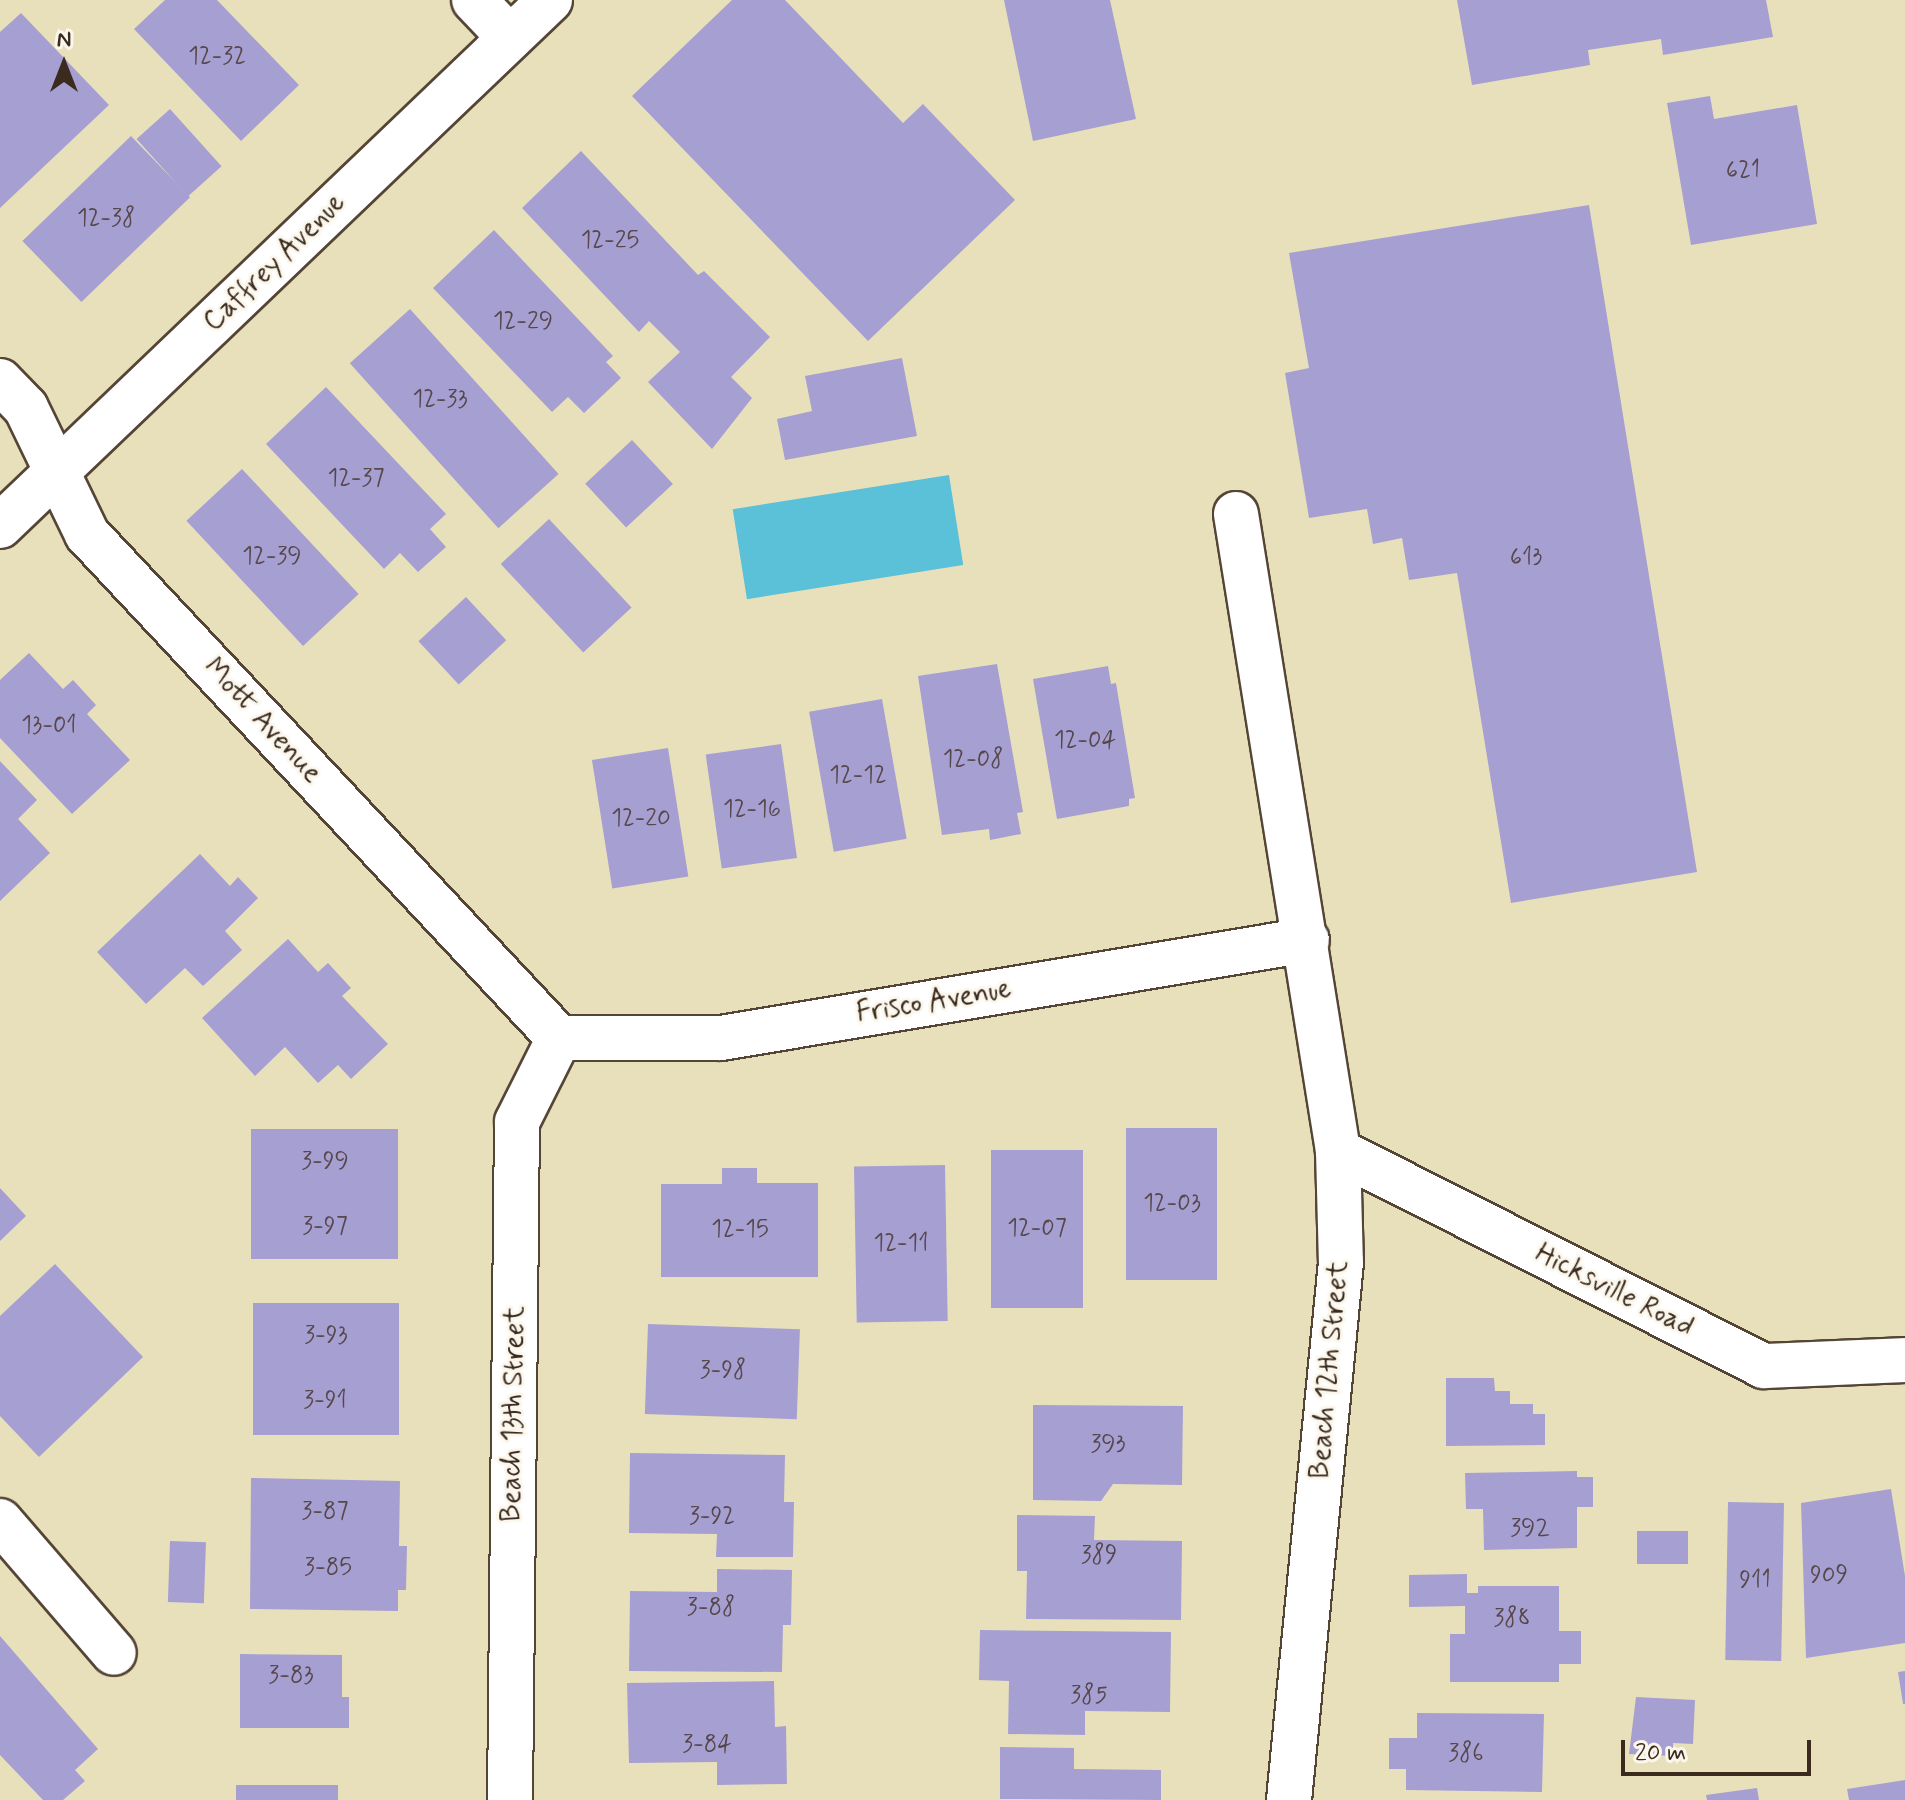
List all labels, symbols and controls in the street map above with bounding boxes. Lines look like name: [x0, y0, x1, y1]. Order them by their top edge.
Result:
north arrow: [24, 24, 104, 104]
text: N: [57, 26, 71, 54]
house number: 12-32: [188, 43, 246, 71]
house number: 621: [1726, 157, 1760, 185]
street label: Caffrey Avenue: [194, 184, 356, 342]
house number: 12-38: [77, 205, 135, 233]
house number: 12-25: [581, 227, 639, 255]
house number: 12-29: [493, 308, 553, 336]
house number: 12-33: [412, 386, 468, 414]
house number: 12-37: [327, 465, 385, 493]
house number: 12-39: [242, 543, 302, 571]
house number: 613: [1510, 544, 1542, 572]
street label: Mott Avenue: [196, 652, 328, 790]
house number: 13-01: [21, 712, 77, 740]
house number: 12-04: [1054, 727, 1116, 755]
house number: 12-08: [943, 746, 1003, 774]
house number: 12-12: [829, 762, 887, 790]
house number: 12-16: [723, 796, 781, 824]
house number: 12-20: [611, 805, 671, 833]
street label: Frisco Avenue: [852, 973, 1016, 1031]
house number: 3-99: [301, 1148, 349, 1176]
house number: 12-03: [1143, 1190, 1201, 1218]
house number: 3-97: [302, 1213, 348, 1241]
house number: 12-07: [1007, 1215, 1067, 1243]
house number: 12-15: [711, 1216, 769, 1244]
house number: 12-11: [873, 1230, 929, 1258]
street label: Hicksville Road: [1529, 1237, 1699, 1345]
street label: Beach 12th Street: [1304, 1260, 1356, 1480]
street label: Beach 13th Street: [495, 1306, 533, 1522]
house number: 3-93: [304, 1322, 348, 1350]
house number: 3-98: [700, 1357, 746, 1385]
house number: 3-91: [303, 1387, 347, 1415]
house number: 393: [1091, 1431, 1125, 1459]
house number: 3-87: [301, 1498, 349, 1526]
house number: 3-92: [689, 1503, 735, 1531]
house number: 392: [1510, 1515, 1550, 1543]
house number: 389: [1081, 1542, 1117, 1570]
house number: 3-85: [304, 1554, 352, 1582]
house number: 909: [1810, 1562, 1848, 1590]
house number: 911: [1739, 1567, 1771, 1595]
house number: 3-88: [687, 1594, 735, 1622]
house number: 388: [1494, 1605, 1530, 1633]
house number: 3-83: [268, 1662, 314, 1690]
house number: 385: [1070, 1682, 1108, 1710]
scale bar: [1625, 1724, 1815, 1774]
house number: 3-84: [682, 1731, 732, 1759]
text: 20 m: [1635, 1738, 1686, 1769]
house number: 386: [1448, 1740, 1484, 1768]

